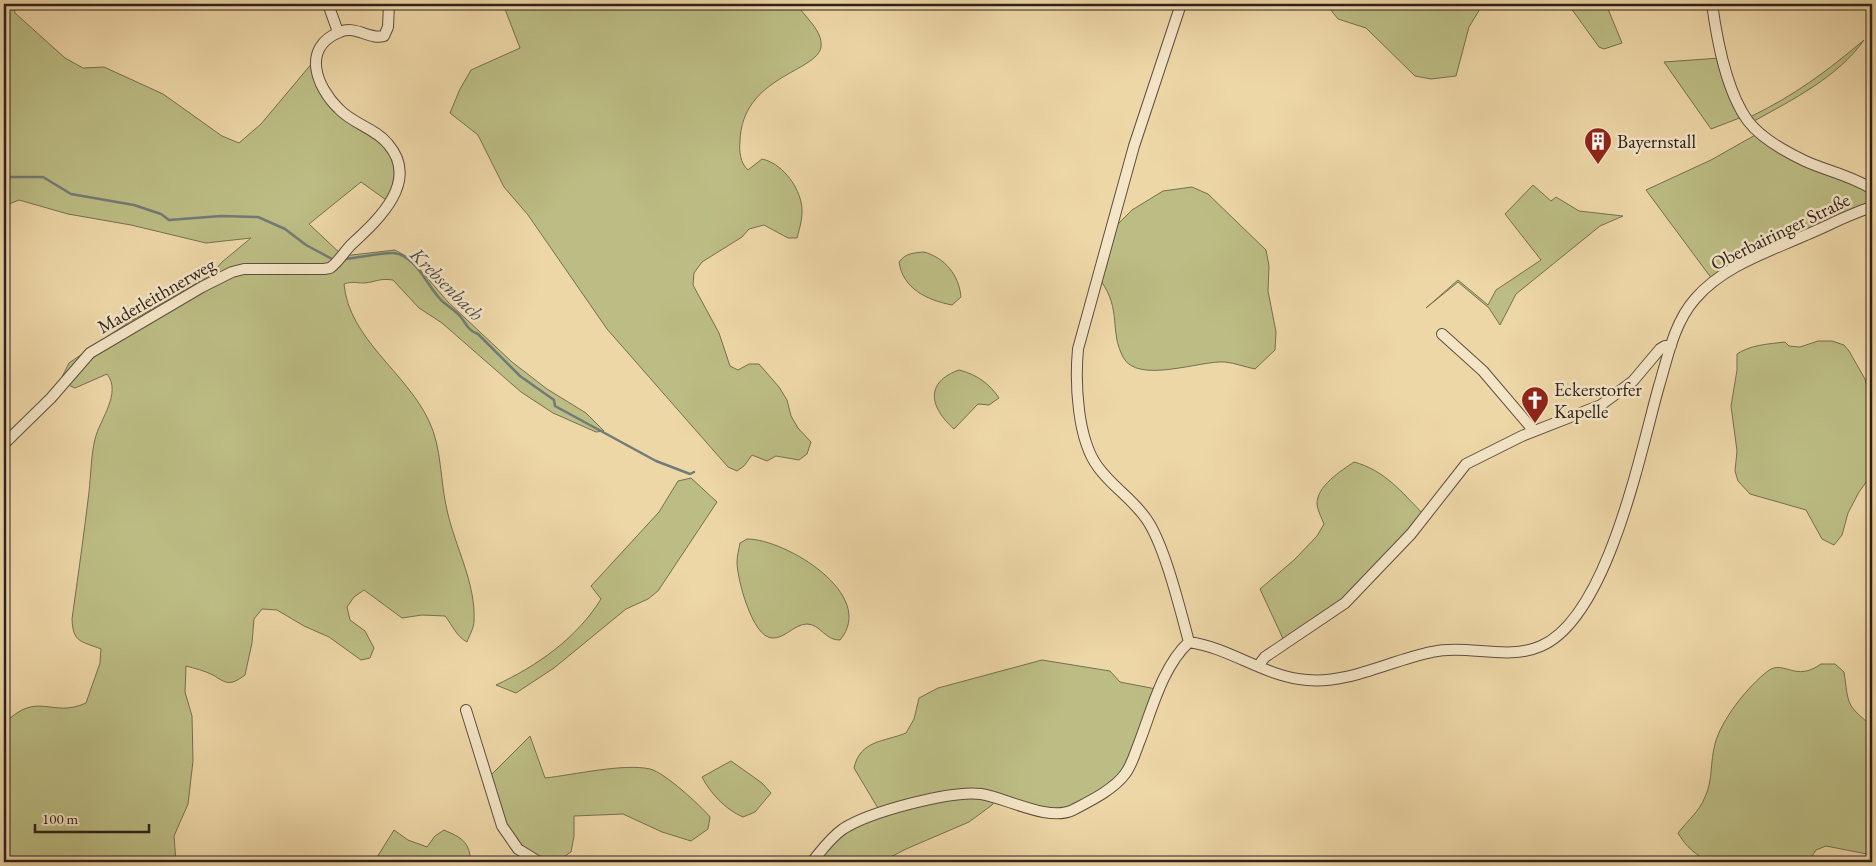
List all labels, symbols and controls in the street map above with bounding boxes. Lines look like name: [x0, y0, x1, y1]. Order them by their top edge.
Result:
building icon: Bayernstall: [1583, 126, 1613, 165]
place label: Bayernstall: [1617, 129, 1696, 154]
street label: Oberbairinger Straße: [1706, 187, 1854, 276]
water label: Krebsenbach: [404, 241, 490, 327]
street label: Maderleithnerweg: [93, 251, 220, 339]
place label: Eckerstorfer Kapelle: [1554, 377, 1642, 424]
church icon: Eckerstorfer Kapelle: [1520, 385, 1550, 424]
scale bar: [35, 801, 149, 833]
text: 100 m: [42, 809, 79, 828]

